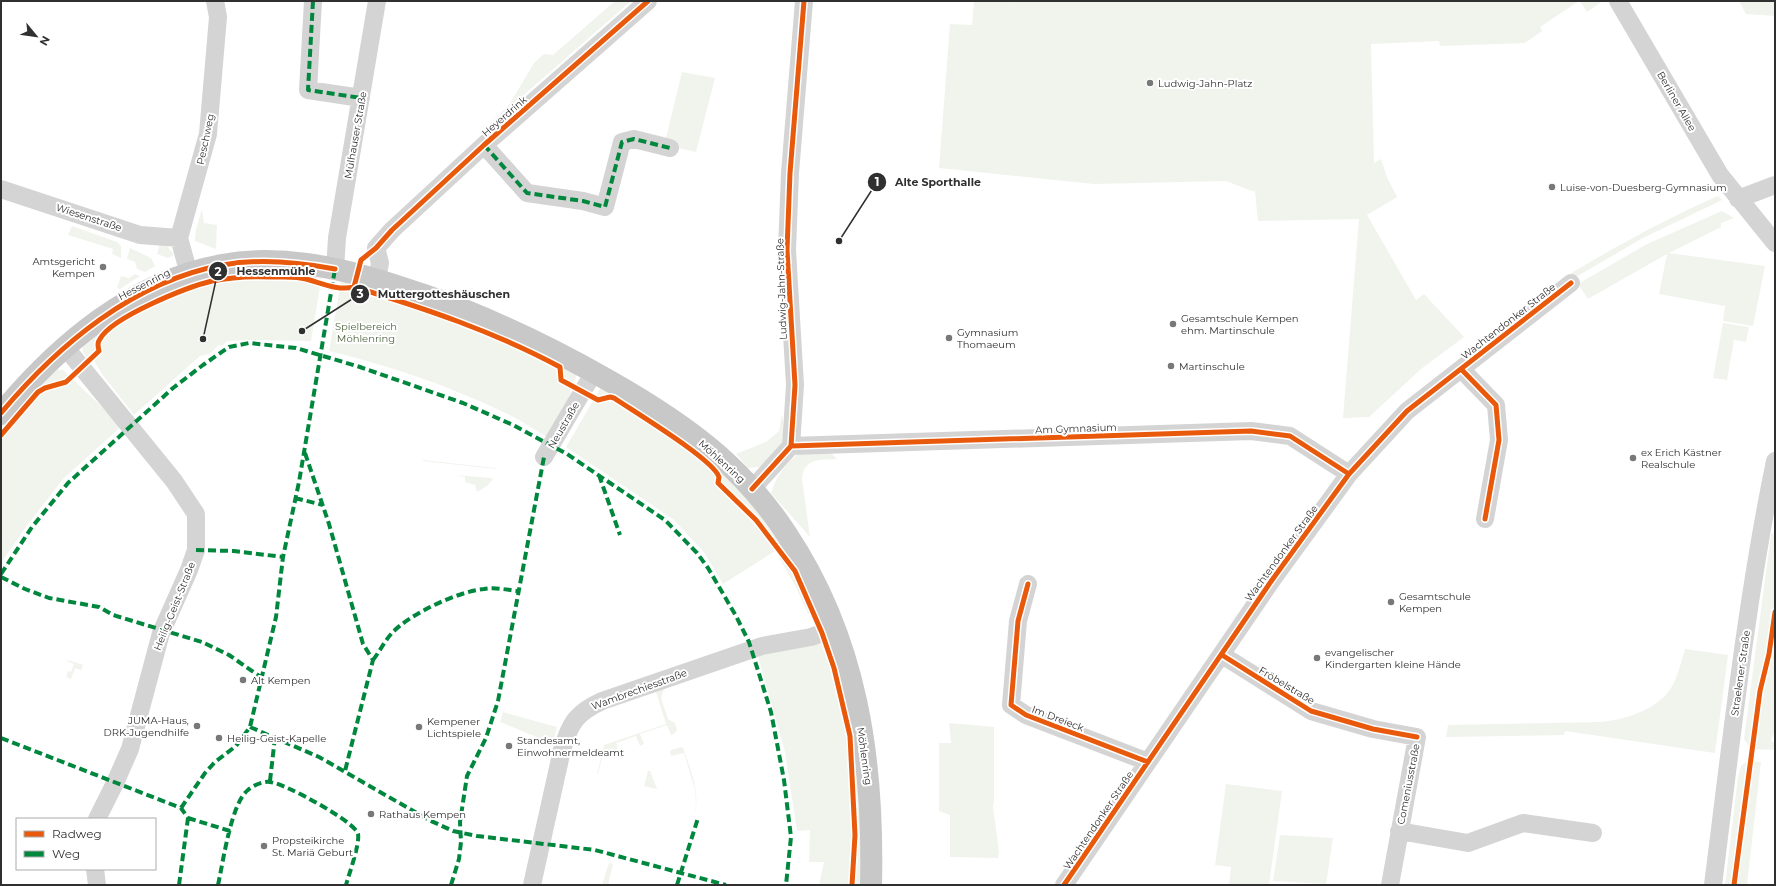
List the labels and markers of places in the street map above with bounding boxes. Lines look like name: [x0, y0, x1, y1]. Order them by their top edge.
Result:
place label: Ludwig-Jahn-Platz: [1158, 77, 1252, 90]
marker: Ludwig-Jahn-Platz: [1145, 78, 1155, 88]
callout: Alte Sporthalle: [867, 170, 989, 193]
place label: Luise-von-Duesberg-Gymnasium: [1560, 181, 1727, 194]
marker: Luise-von-Duesberg-Gymnasium: [1547, 182, 1557, 192]
place label: Amtsgericht Kempen: [32, 255, 95, 280]
callout: Hessenmühle: [208, 260, 323, 283]
marker: Amtsgericht Kempen: [98, 262, 108, 272]
callout: Muttergotteshäuschen: [350, 283, 518, 306]
place label: Gesamtschule Kempen ehm. Martinschule: [1181, 312, 1299, 337]
marker: Gesamtschule Kempen ehm. Martinschule: [1168, 319, 1178, 329]
place label: Gymnasium Thomaeum: [957, 326, 1018, 351]
marker: Gymnasium Thomaeum: [944, 333, 954, 343]
place label: Martinschule: [1179, 360, 1245, 373]
marker: Martinschule: [1166, 361, 1176, 371]
place label: ex Erich Kästner Realschule: [1641, 446, 1722, 471]
marker: ex Erich Kästner Realschule: [1628, 453, 1638, 463]
place label: Gesamtschule Kempen: [1399, 590, 1471, 615]
marker: Gesamtschule Kempen: [1386, 597, 1396, 607]
place label: evangelischer Kindergarten kleine Hände: [1325, 646, 1461, 671]
marker: evangelischer Kindergarten kleine Hände: [1312, 653, 1322, 663]
place label: Alt Kempen: [251, 674, 311, 687]
marker: Alt Kempen: [238, 675, 248, 685]
place label: JUMA-Haus, DRK-Jugendhilfe: [103, 714, 189, 739]
place label: Kempener Lichtspiele: [427, 715, 481, 740]
marker: JUMA-Haus, DRK-Jugendhilfe: [192, 721, 202, 731]
marker: Kempener Lichtspiele: [414, 722, 424, 732]
place label: Heilig-Geist-Kapelle: [227, 732, 326, 745]
marker: Heilig-Geist-Kapelle: [214, 733, 224, 743]
place label: Standesamt, Einwohnermeldeamt: [517, 734, 624, 759]
marker: Standesamt, Einwohnermeldeamt: [504, 741, 514, 751]
place label: Rathaus Kempen: [379, 808, 466, 821]
marker: Rathaus Kempen: [366, 809, 376, 819]
place label: Propsteikirche St. Mariä Geburt: [272, 834, 353, 859]
marker: Propsteikirche St. Mariä Geburt: [259, 841, 269, 851]

